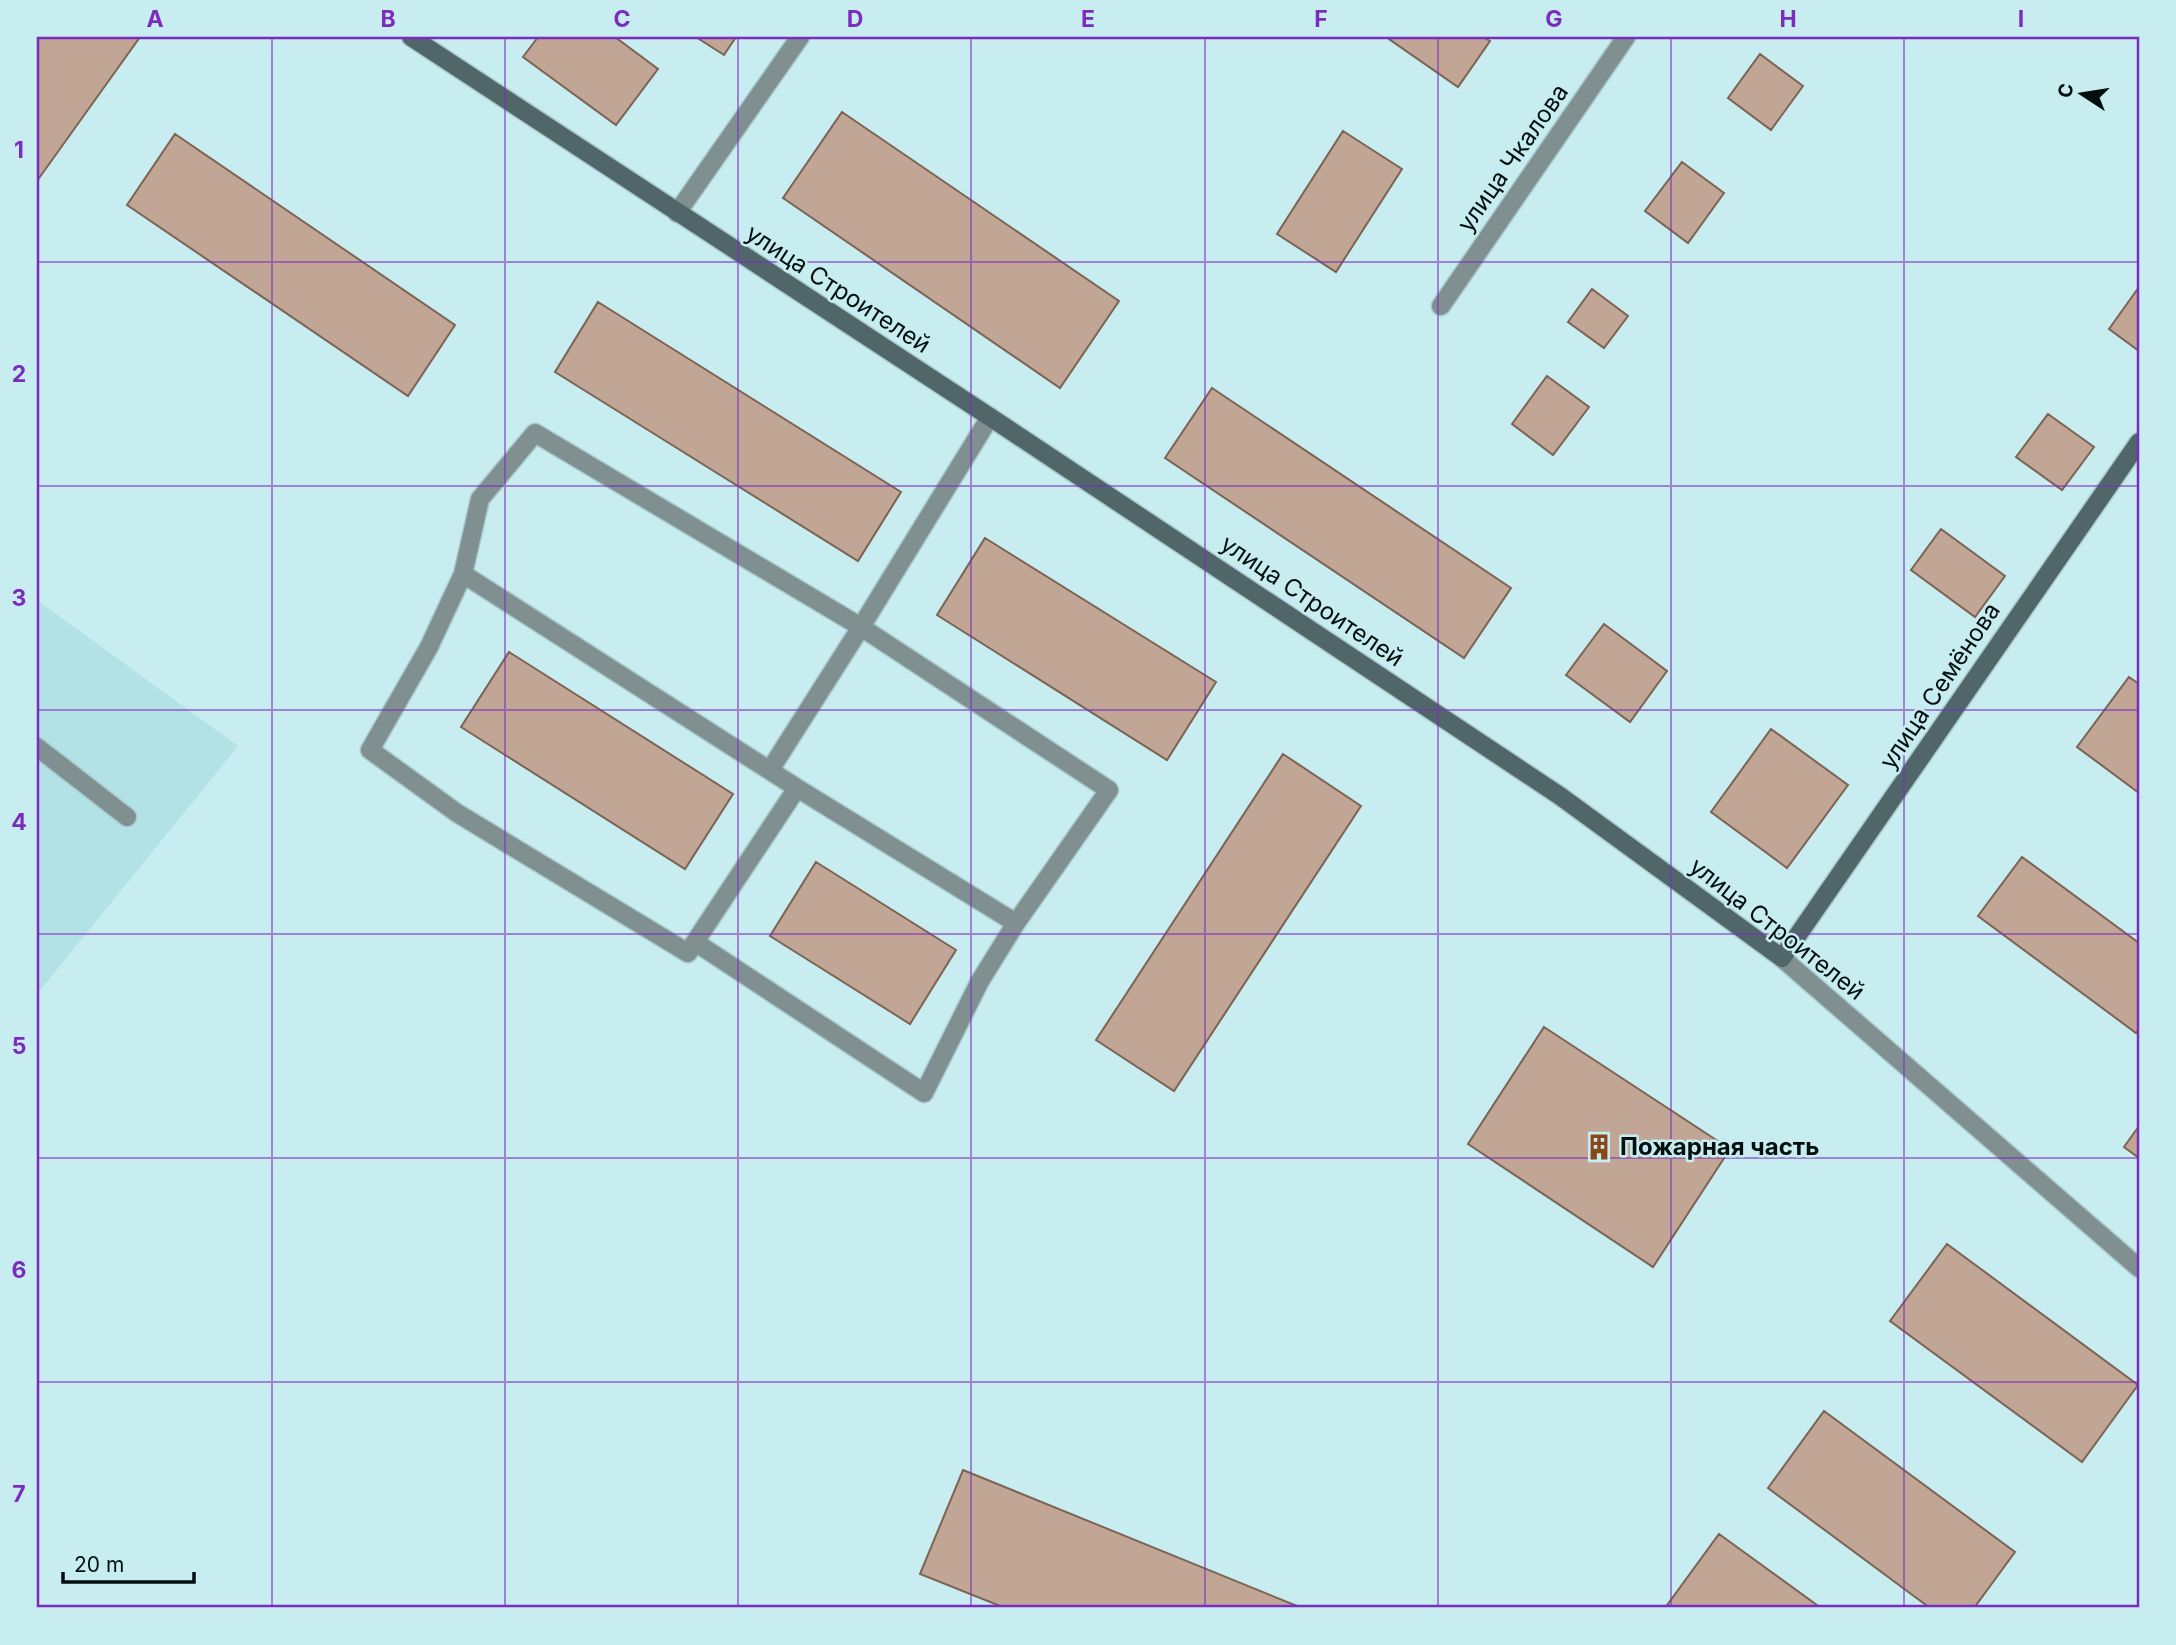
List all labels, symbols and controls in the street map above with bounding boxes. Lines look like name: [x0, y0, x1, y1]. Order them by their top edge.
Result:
text: A: [146, 5, 164, 33]
text: B: [380, 5, 396, 33]
text: C: [613, 5, 631, 33]
text: D: [847, 5, 863, 33]
text: E: [1081, 5, 1095, 33]
text: F: [1314, 5, 1328, 33]
text: G: [1545, 5, 1563, 33]
text: H: [1779, 5, 1797, 33]
text: I: [2018, 5, 2024, 33]
north arrow: [2046, 60, 2116, 130]
street label: улица Чкалова: [1451, 78, 1574, 237]
text: С: [2053, 81, 2079, 100]
text: 1: [14, 136, 24, 164]
street label: улица Строителей: [741, 218, 936, 359]
text: 2: [12, 360, 26, 388]
street label: улица Строителей: [1215, 529, 1409, 672]
text: 3: [12, 584, 26, 612]
street label: улица Семёнова: [1873, 597, 2006, 774]
text: 4: [11, 808, 27, 836]
street label: улица Строителей: [1684, 851, 1871, 1006]
text: 5: [12, 1032, 26, 1060]
building icon: Пожарная часть: [1584, 1132, 1614, 1162]
place label: Пожарная часть: [1620, 1132, 1819, 1161]
text: 6: [12, 1256, 26, 1284]
text: 7: [12, 1480, 26, 1508]
scale bar: [63, 1540, 194, 1584]
text: 20 m: [74, 1552, 124, 1577]

